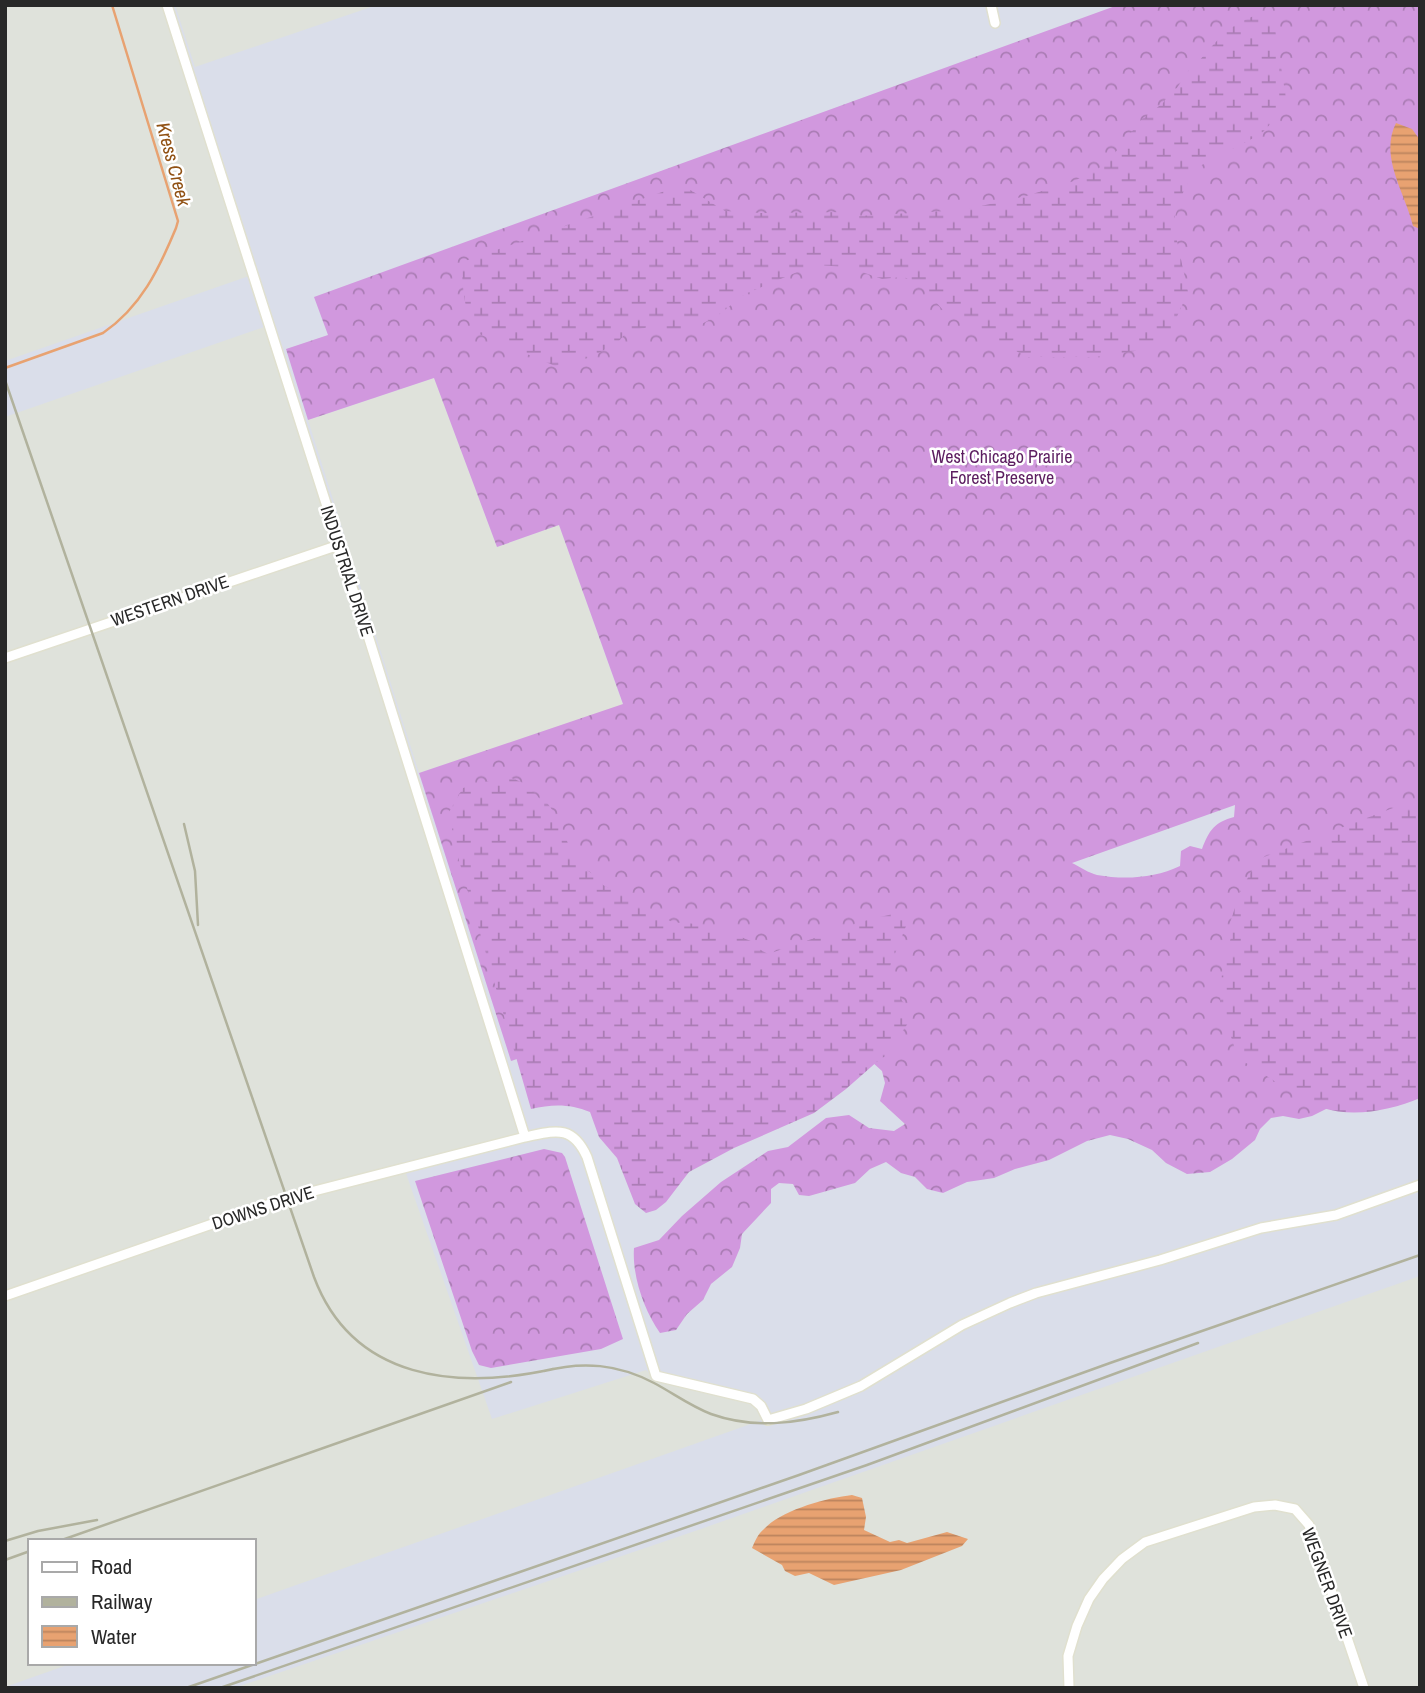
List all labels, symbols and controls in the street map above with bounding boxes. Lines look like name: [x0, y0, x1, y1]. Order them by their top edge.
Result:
water label: Kress Creek: [150, 119, 198, 210]
park label: West Chicago Prairie Forest Preserve: [932, 444, 1072, 490]
street label: INDUSTRIAL DRIVE: [315, 502, 380, 640]
street label: WESTERN DRIVE: [108, 569, 232, 632]
street label: DOWNS DRIVE: [209, 1179, 317, 1236]
street label: WEGNER DRIVE: [1296, 1524, 1359, 1641]
legend: [28, 1539, 256, 1665]
text: Road: [91, 1552, 132, 1581]
text: Railway: [91, 1587, 153, 1616]
text: Water: [91, 1622, 137, 1651]

